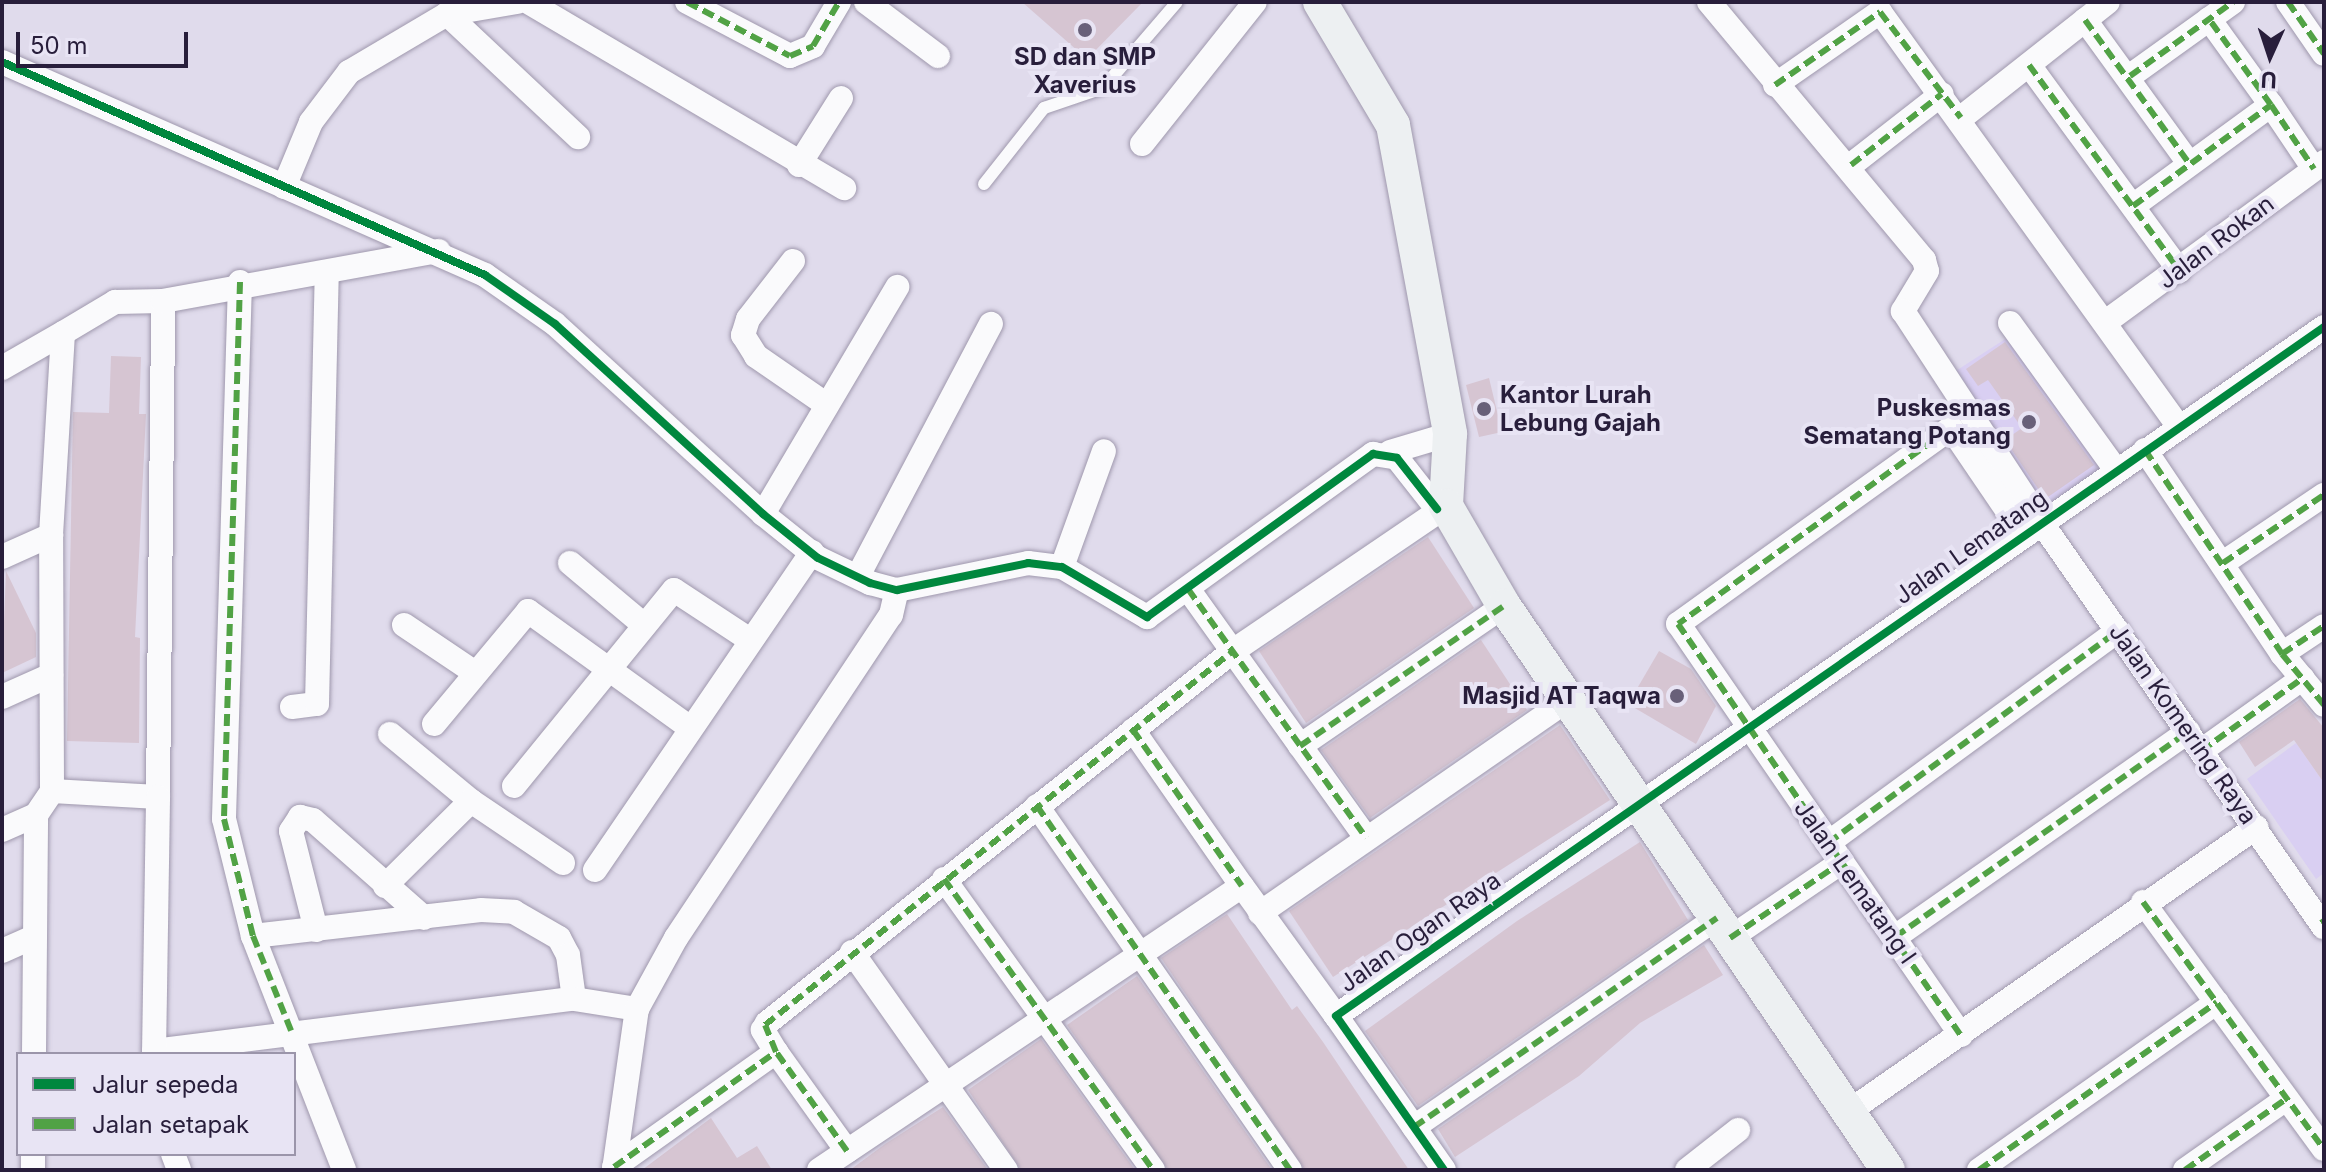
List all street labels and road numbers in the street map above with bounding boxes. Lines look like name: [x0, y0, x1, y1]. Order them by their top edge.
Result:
street label: Jalan Rokan: [2152, 189, 2280, 295]
street label: Jalan Lematang: [1889, 484, 2053, 610]
street label: Jalan Komering Raya: [2103, 618, 2263, 830]
street label: Jalan Lematang I: [1788, 795, 1922, 969]
street label: Jalan Ogan Raya: [1334, 866, 1506, 998]

